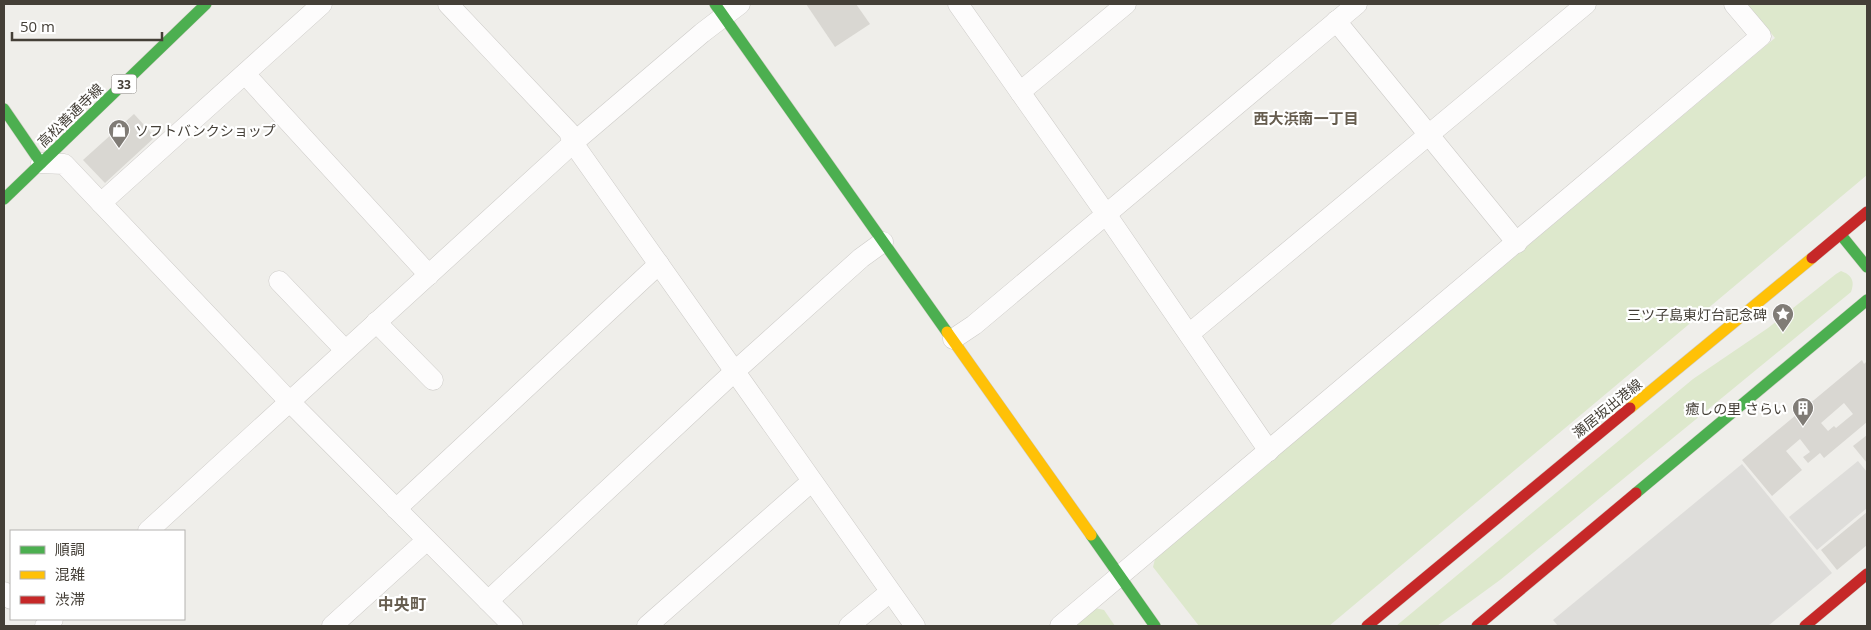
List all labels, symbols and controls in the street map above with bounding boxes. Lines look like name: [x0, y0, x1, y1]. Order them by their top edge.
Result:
scale bar: [12, 10, 162, 42]
text: 50 m: [20, 16, 55, 36]
road number: 33: [112, 74, 136, 94]
street label: 高松善通寺線: [33, 79, 107, 151]
district label: 西大浜南一丁目: [1253, 108, 1359, 128]
shop icon: ソフトバンクショップ: [107, 118, 131, 149]
place label: ソフトバンクショップ: [135, 121, 276, 140]
place icon: 三ツ子島東灯台記念碑: [1771, 302, 1795, 333]
place label: 三ツ子島東灯台記念碑: [1627, 305, 1767, 324]
street label: 瀬居坂出港線: [1568, 374, 1646, 442]
building icon: 癒しの里 さらい: [1791, 396, 1815, 427]
place label: 癒しの里 さらい: [1685, 399, 1787, 418]
legend: [10, 530, 185, 620]
text: 順調: [55, 539, 85, 559]
text: 混雑: [55, 564, 85, 584]
text: 渋滞: [55, 589, 85, 609]
district label: 中央町: [378, 593, 426, 615]

